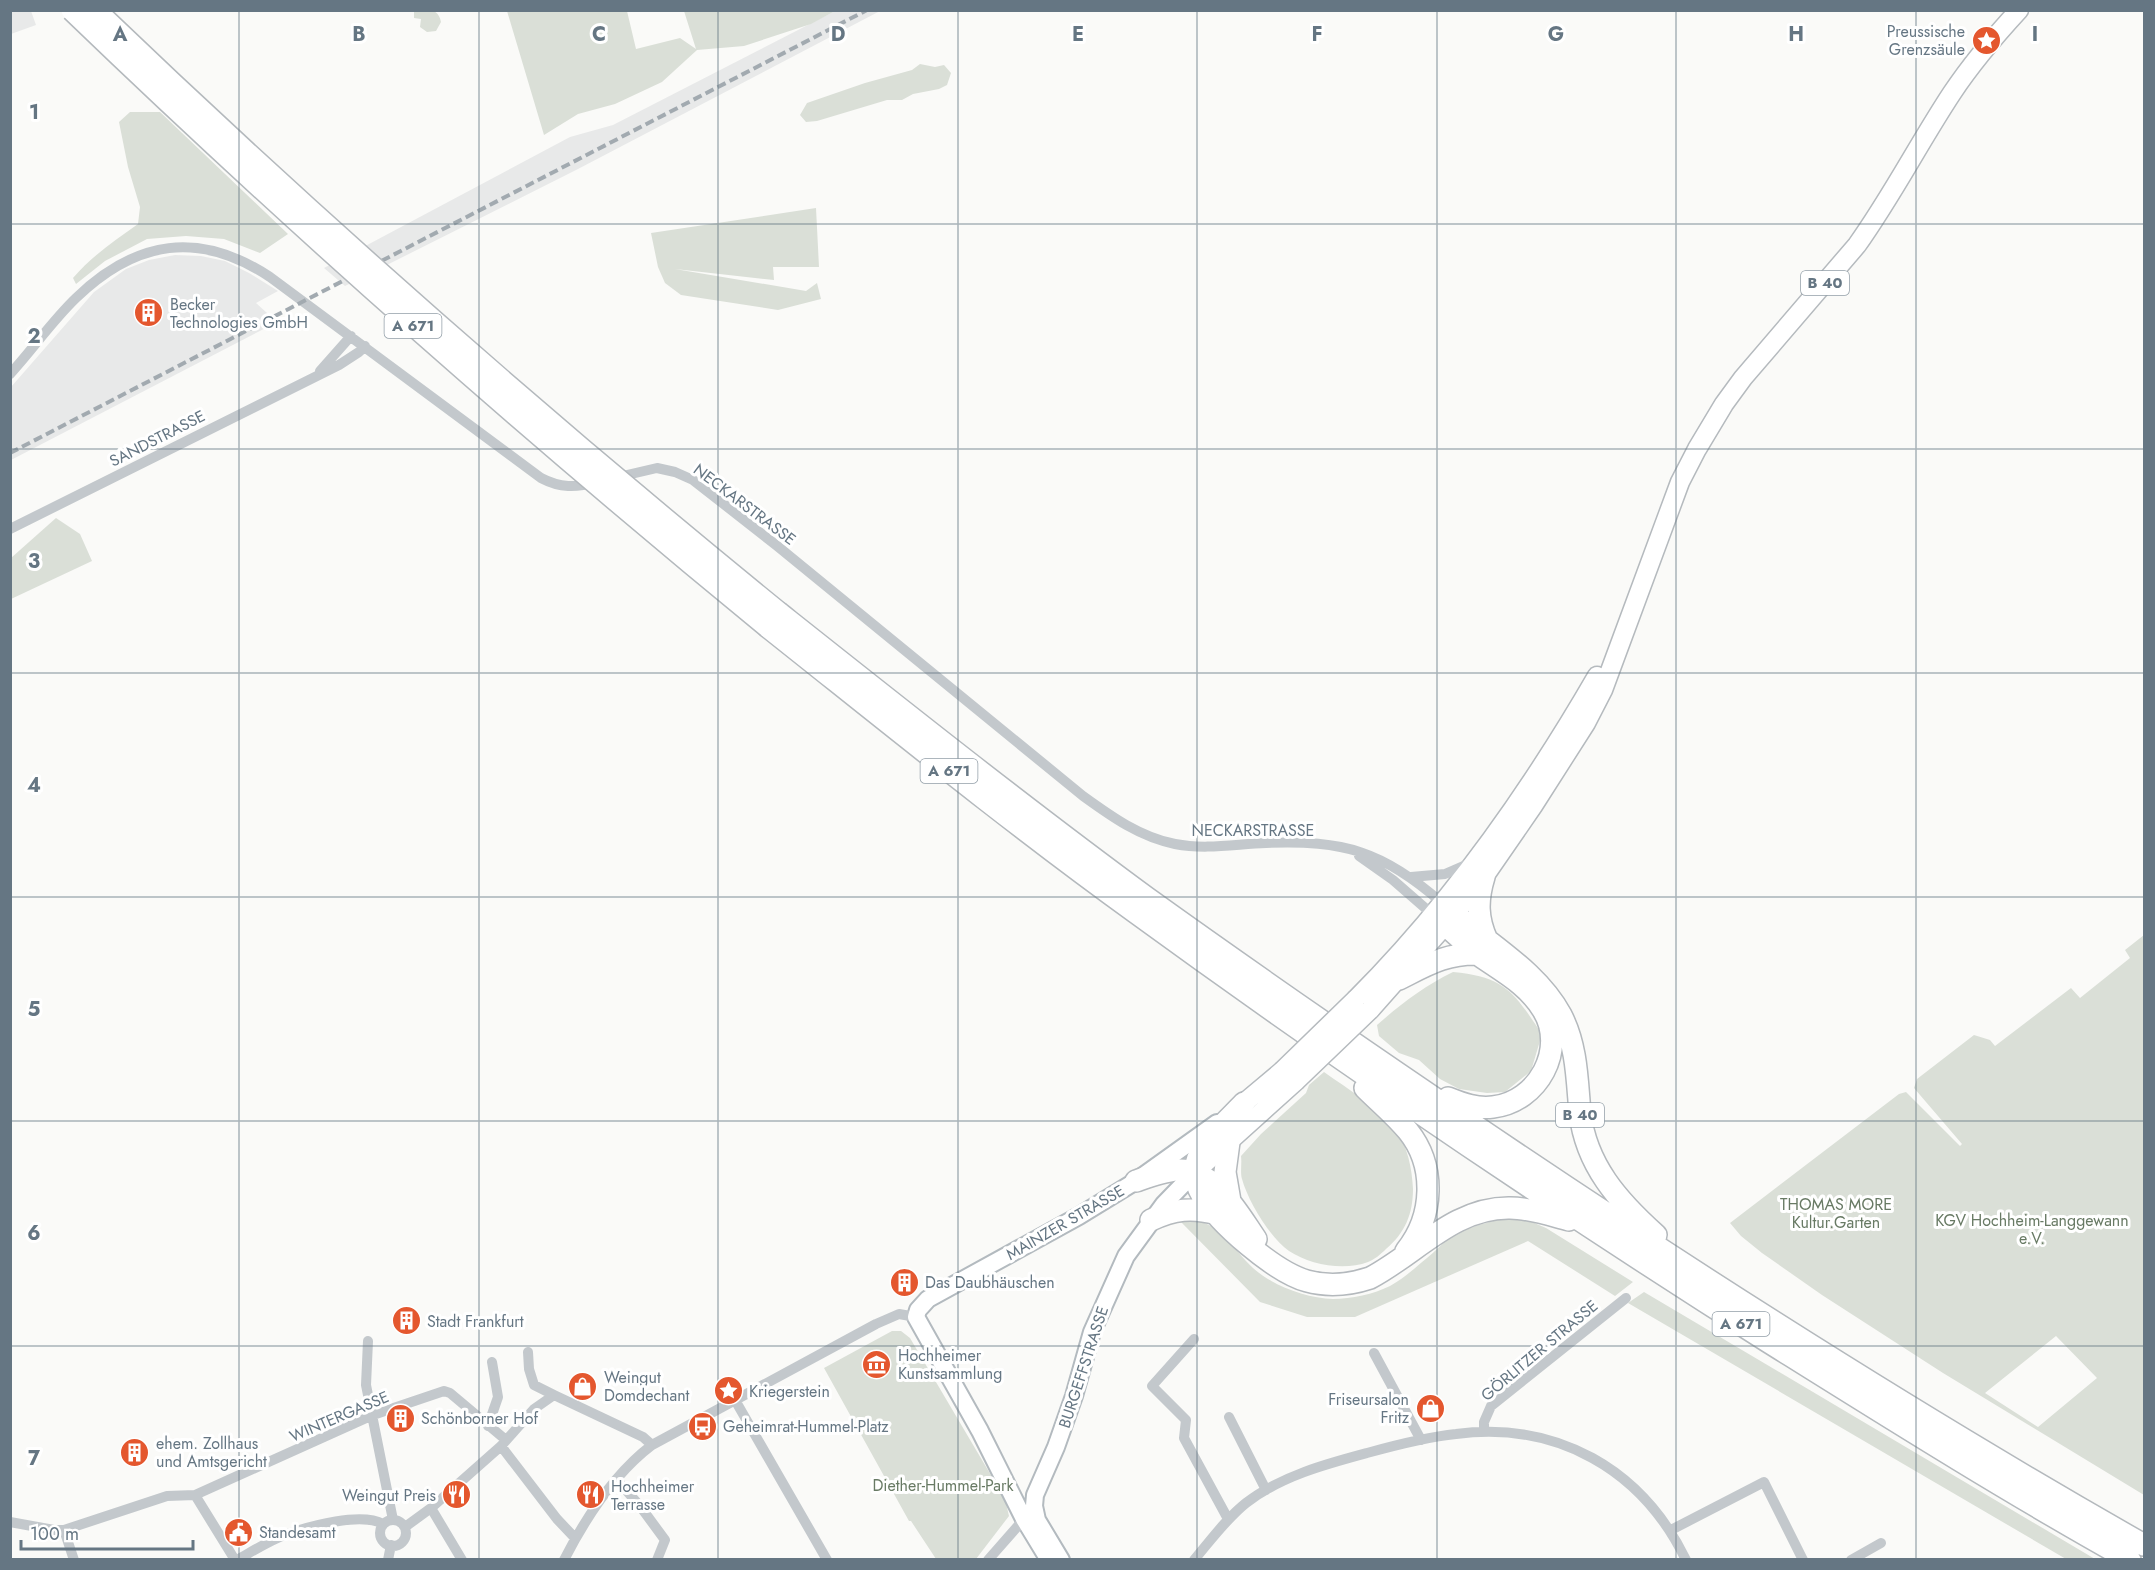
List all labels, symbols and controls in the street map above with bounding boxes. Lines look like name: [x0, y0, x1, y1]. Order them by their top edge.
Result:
text: A: [112, 20, 128, 49]
text: B: [352, 20, 366, 49]
text: C: [592, 20, 606, 49]
text: D: [831, 20, 845, 49]
text: E: [1072, 20, 1084, 49]
text: F: [1311, 20, 1323, 49]
text: G: [1548, 20, 1564, 49]
text: H: [1788, 20, 1804, 49]
place label: Preussische Grenzsäule: [1887, 20, 1965, 61]
text: I: [2032, 20, 2038, 49]
place icon: Preussische Grenzsäule: [1970, 24, 2002, 56]
text: 1: [29, 98, 39, 127]
road number: B 40: [1801, 271, 1849, 295]
place label: Becker Technologies GmbH: [170, 293, 308, 334]
building icon: Becker Technologies GmbH: [133, 297, 165, 329]
road number: A 671: [384, 314, 442, 338]
text: 2: [27, 322, 41, 351]
street label: SANDSTRASSE: [105, 404, 209, 472]
street label: NECKARSTRASSE: [689, 458, 801, 551]
text: 3: [28, 547, 40, 576]
road number: A 671: [920, 759, 978, 783]
text: 4: [27, 771, 41, 800]
street label: NECKARSTRASSE: [1192, 819, 1314, 842]
text: 5: [28, 995, 41, 1024]
road number: B 40: [1556, 1103, 1604, 1127]
street label: MAINZER STRASSE: [1002, 1179, 1129, 1266]
park label: THOMAS MORE Kultur.Garten: [1780, 1193, 1892, 1234]
park label: KGV Hochheim-Langgewann e.V.: [1935, 1209, 2129, 1250]
text: 6: [27, 1219, 41, 1248]
building icon: Das Daubhäuschen: [888, 1266, 920, 1298]
place label: Das Daubhäuschen: [925, 1271, 1055, 1294]
street label: GÖRLITZER STRASSE: [1476, 1295, 1603, 1406]
street label: BURGEFFSTRASSE: [1053, 1303, 1114, 1431]
building icon: Stadt Frankfurt: [390, 1305, 422, 1337]
place label: Stadt Frankfurt: [427, 1310, 524, 1333]
road number: A 671: [1712, 1312, 1770, 1336]
place label: Hochheimer Kunstsammlung: [898, 1344, 1002, 1385]
museum icon: Hochheimer Kunstsammlung: [861, 1348, 893, 1380]
place label: Weingut Domdechant: [604, 1366, 690, 1407]
shop icon: Weingut Domdechant: [567, 1370, 599, 1402]
place icon: Kriegerstein: [712, 1375, 744, 1407]
place label: Kriegerstein: [749, 1380, 830, 1403]
street label: WINTERGASSE: [286, 1385, 393, 1448]
place label: Friseursalon Fritz: [1328, 1388, 1410, 1429]
shop icon: Friseursalon Fritz: [1414, 1392, 1446, 1424]
building icon: Schönborner Hof: [384, 1402, 416, 1434]
place label: Schönborner Hof: [421, 1407, 538, 1430]
bus stop icon: Geheimrat-Hummel-Platz: [686, 1410, 718, 1442]
place label: Geheimrat-Hummel-Platz: [723, 1415, 889, 1438]
place label: ehem. Zollhaus und Amtsgericht: [156, 1432, 267, 1473]
building icon: ehem. Zollhaus und Amtsgericht: [119, 1436, 151, 1468]
text: 7: [28, 1444, 41, 1473]
park label: Diether-Hummel-Park: [872, 1474, 1015, 1497]
place label: Hochheimer Terrasse: [611, 1475, 695, 1516]
restaurant icon: Weingut Preis: [441, 1479, 473, 1511]
restaurant icon: Hochheimer Terrasse: [574, 1479, 606, 1511]
place label: Weingut Preis: [342, 1484, 436, 1507]
scale bar: [21, 1513, 194, 1551]
public building icon: Standesamt: [222, 1516, 254, 1548]
text: 100 m: [30, 1521, 79, 1547]
place label: Standesamt: [259, 1521, 336, 1544]

